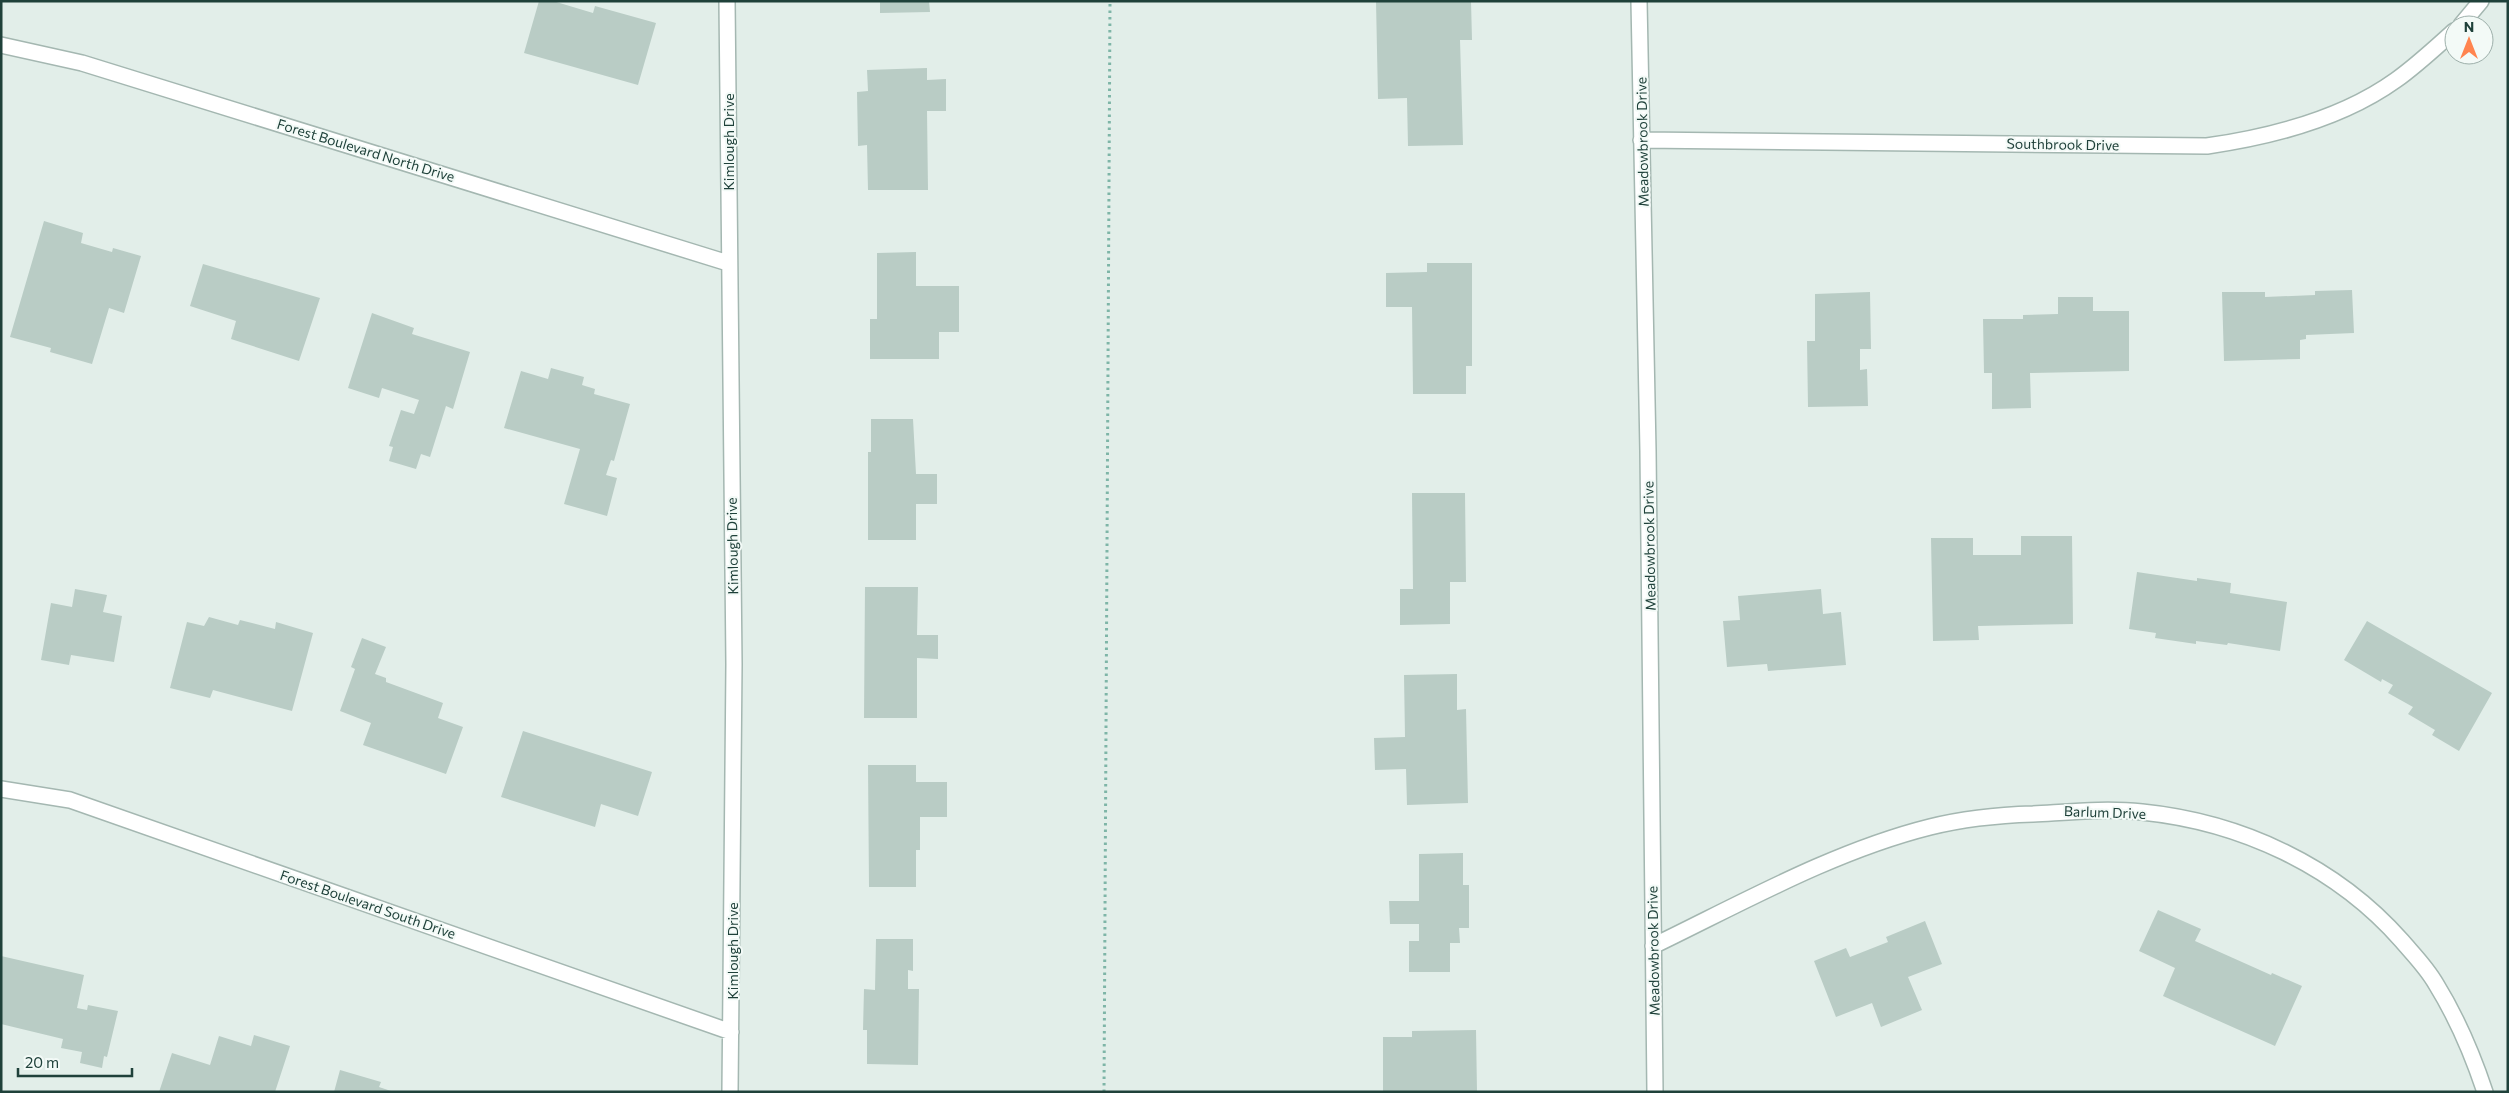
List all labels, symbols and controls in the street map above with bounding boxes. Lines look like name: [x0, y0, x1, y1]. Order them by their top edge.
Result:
north arrow: [2444, 15, 2494, 65]
text: N: [2464, 18, 2474, 35]
street label: Meadowbrook Drive: [1632, 77, 1652, 207]
street label: Kimlough Drive: [720, 93, 737, 191]
street label: Forest Boulevard North Drive: [275, 115, 457, 185]
street label: Southbrook Drive: [2007, 135, 2119, 153]
street label: Meadowbrook Drive: [1639, 481, 1659, 611]
street label: Kimlough Drive: [723, 497, 741, 595]
street label: Barlum Drive: [2064, 802, 2146, 822]
street label: Forest Boulevard South Drive: [278, 866, 458, 942]
street label: Meadowbrook Drive: [1643, 886, 1663, 1016]
street label: Kimlough Drive: [724, 902, 741, 1000]
scale bar: [18, 1046, 131, 1078]
text: 20 m: [25, 1053, 59, 1071]

